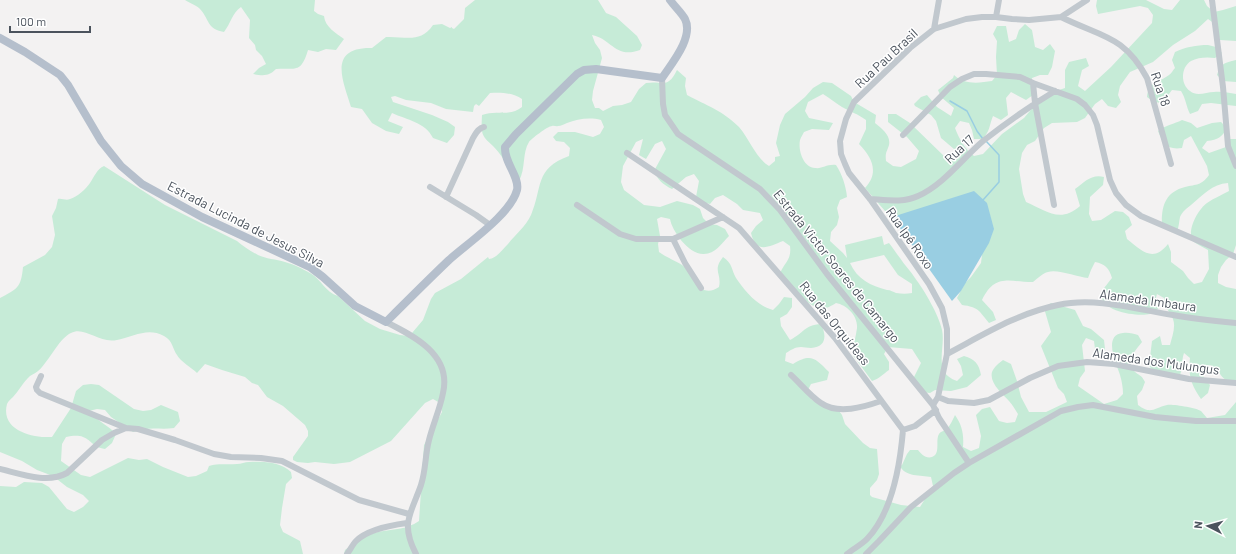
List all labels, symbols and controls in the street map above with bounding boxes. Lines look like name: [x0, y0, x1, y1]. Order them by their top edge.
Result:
scale bar: [10, 8, 90, 34]
text: 100 m: [16, 14, 46, 28]
street label: Rua Pau Brasil: [851, 25, 921, 91]
street label: Rua 18: [1148, 70, 1174, 108]
street label: Rua 17: [941, 131, 977, 167]
street label: Estrada Lucinda de Jesus Silva: [165, 177, 327, 271]
street label: Estrada Victor Soares de Camargo: [770, 186, 904, 346]
street label: Rua Ipê Roxo: [883, 204, 937, 272]
street label: Rua das Orquídeas: [796, 278, 874, 368]
street label: Alameda Imbaura: [1099, 285, 1197, 315]
street label: Alameda dos Mulungus: [1092, 344, 1220, 378]
north arrow: [1188, 506, 1228, 546]
text: N: [1191, 521, 1204, 529]

